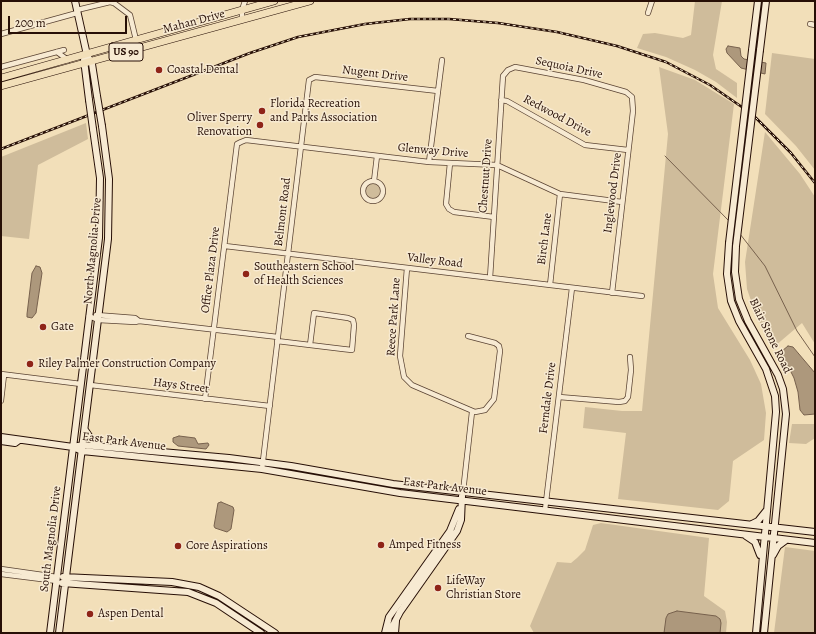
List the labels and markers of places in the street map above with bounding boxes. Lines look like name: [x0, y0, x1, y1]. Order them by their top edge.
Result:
place label: Coastal Dental: [167, 63, 238, 77]
marker: Coastal Dental: [154, 65, 164, 75]
place label: Florida Recreation and Parks Association: [270, 97, 377, 125]
marker: Florida Recreation and Parks Association: [257, 106, 267, 116]
place label: Oliver Sperry Renovation: [187, 111, 252, 139]
marker: Oliver Sperry Renovation: [255, 120, 265, 130]
place label: Southeastern School of Health Sciences: [254, 260, 354, 288]
marker: Southeastern School of Health Sciences: [241, 269, 251, 279]
place label: Gate: [51, 320, 74, 334]
marker: Gate: [38, 322, 48, 332]
place label: Riley Palmer Construction Company: [38, 357, 216, 371]
marker: Riley Palmer Construction Company: [25, 359, 35, 369]
place label: Amped Fitness: [389, 538, 461, 552]
place label: Core Aspirations: [186, 539, 268, 553]
marker: Amped Fitness: [376, 540, 386, 550]
marker: Core Aspirations: [173, 541, 183, 551]
place label: LifeWay Christian Store: [446, 574, 521, 602]
marker: LifeWay Christian Store: [433, 583, 443, 593]
place label: Aspen Dental: [98, 607, 163, 621]
marker: Aspen Dental: [85, 609, 95, 619]

